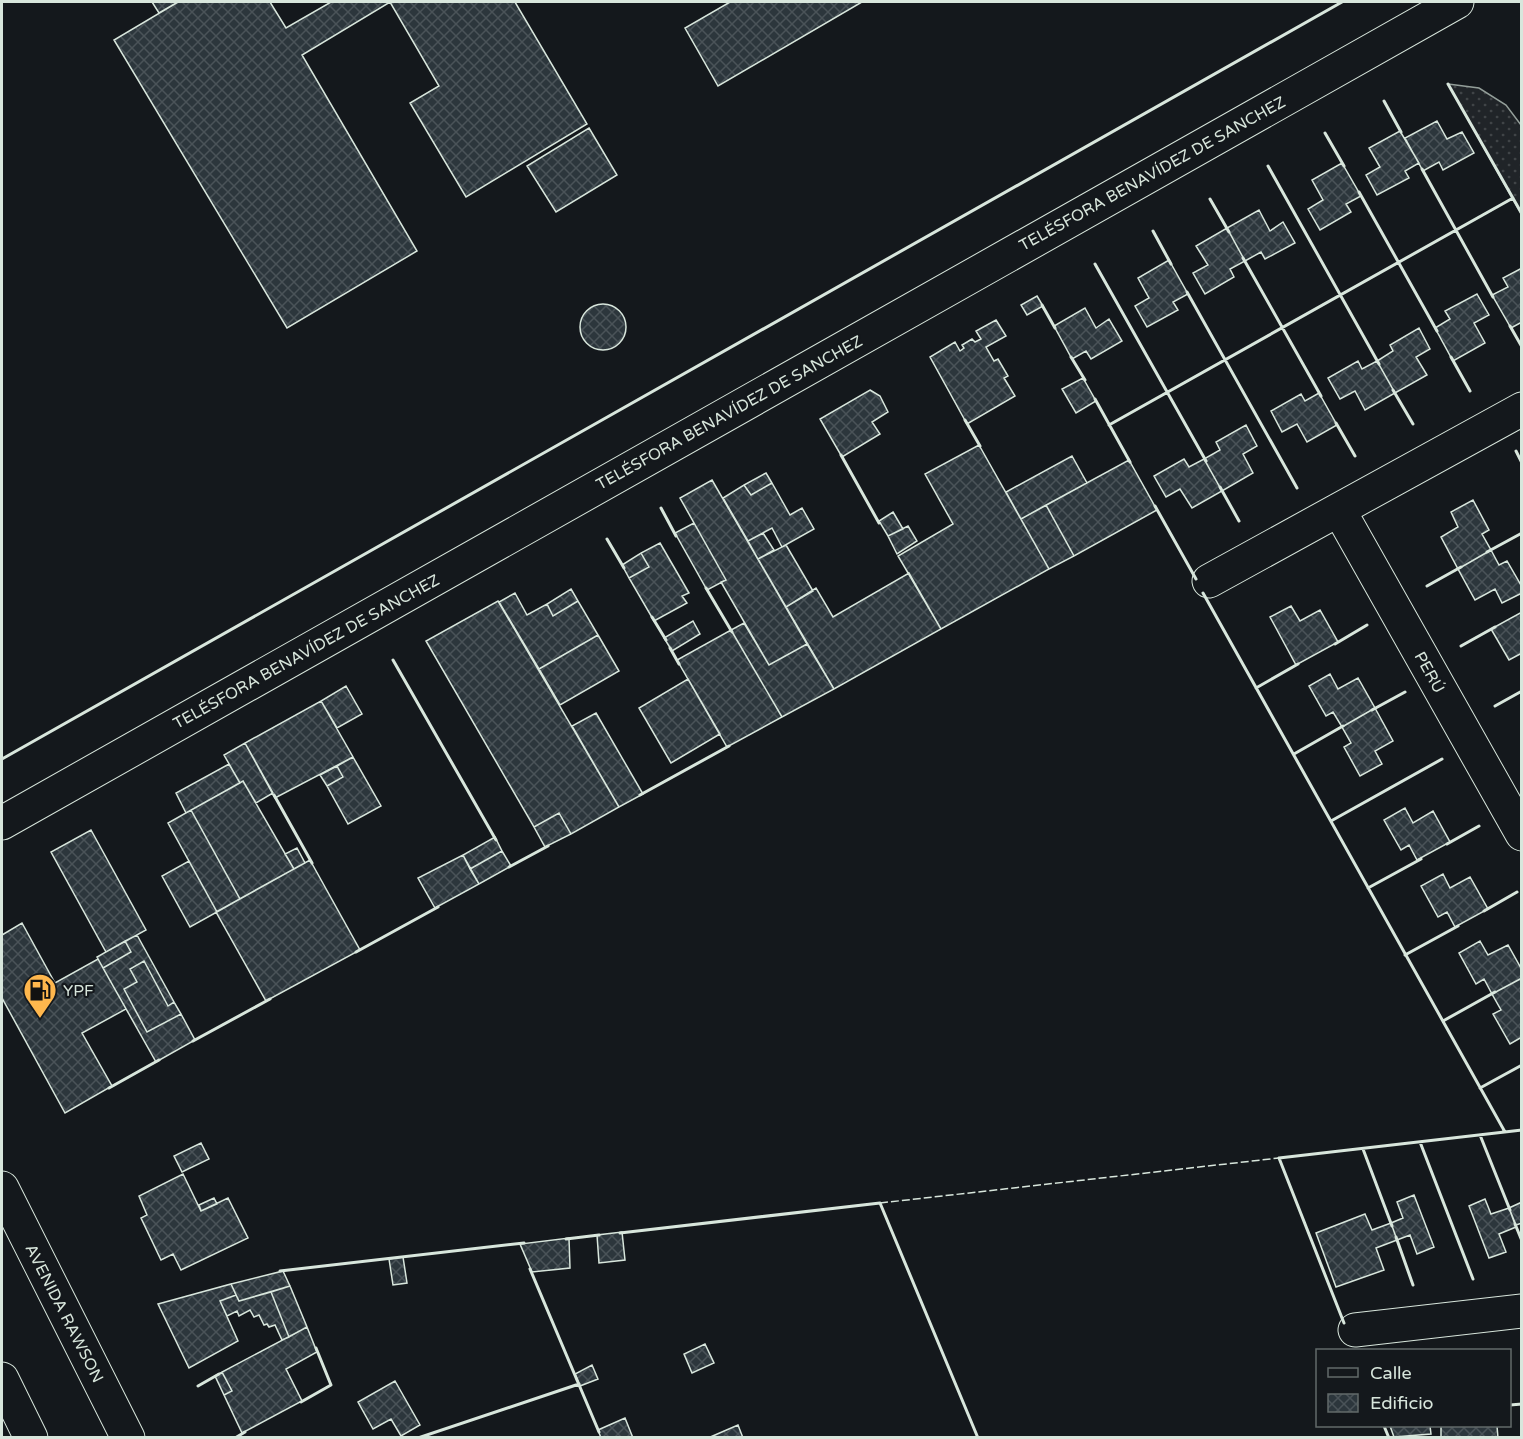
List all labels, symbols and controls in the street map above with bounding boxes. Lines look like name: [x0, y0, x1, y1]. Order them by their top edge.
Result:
street label: TELÉSFORA BENAVÍDEZ DE SANCHEZ: [1016, 92, 1289, 256]
street label: TELÉSFORA BENAVÍDEZ DE SANCHEZ: [593, 331, 866, 495]
street label: TELÉSFORA BENAVÍDEZ DE SANCHEZ: [170, 570, 443, 734]
street label: PERÚ: [1410, 648, 1449, 697]
fuel station icon: YPF: [22, 972, 58, 1019]
place label: YPF: [63, 981, 94, 1001]
street label: AVENIDA RAWSON: [20, 1241, 108, 1386]
legend: [1316, 1349, 1511, 1427]
text: Calle: [1370, 1362, 1412, 1384]
text: Edificio: [1370, 1392, 1434, 1414]

